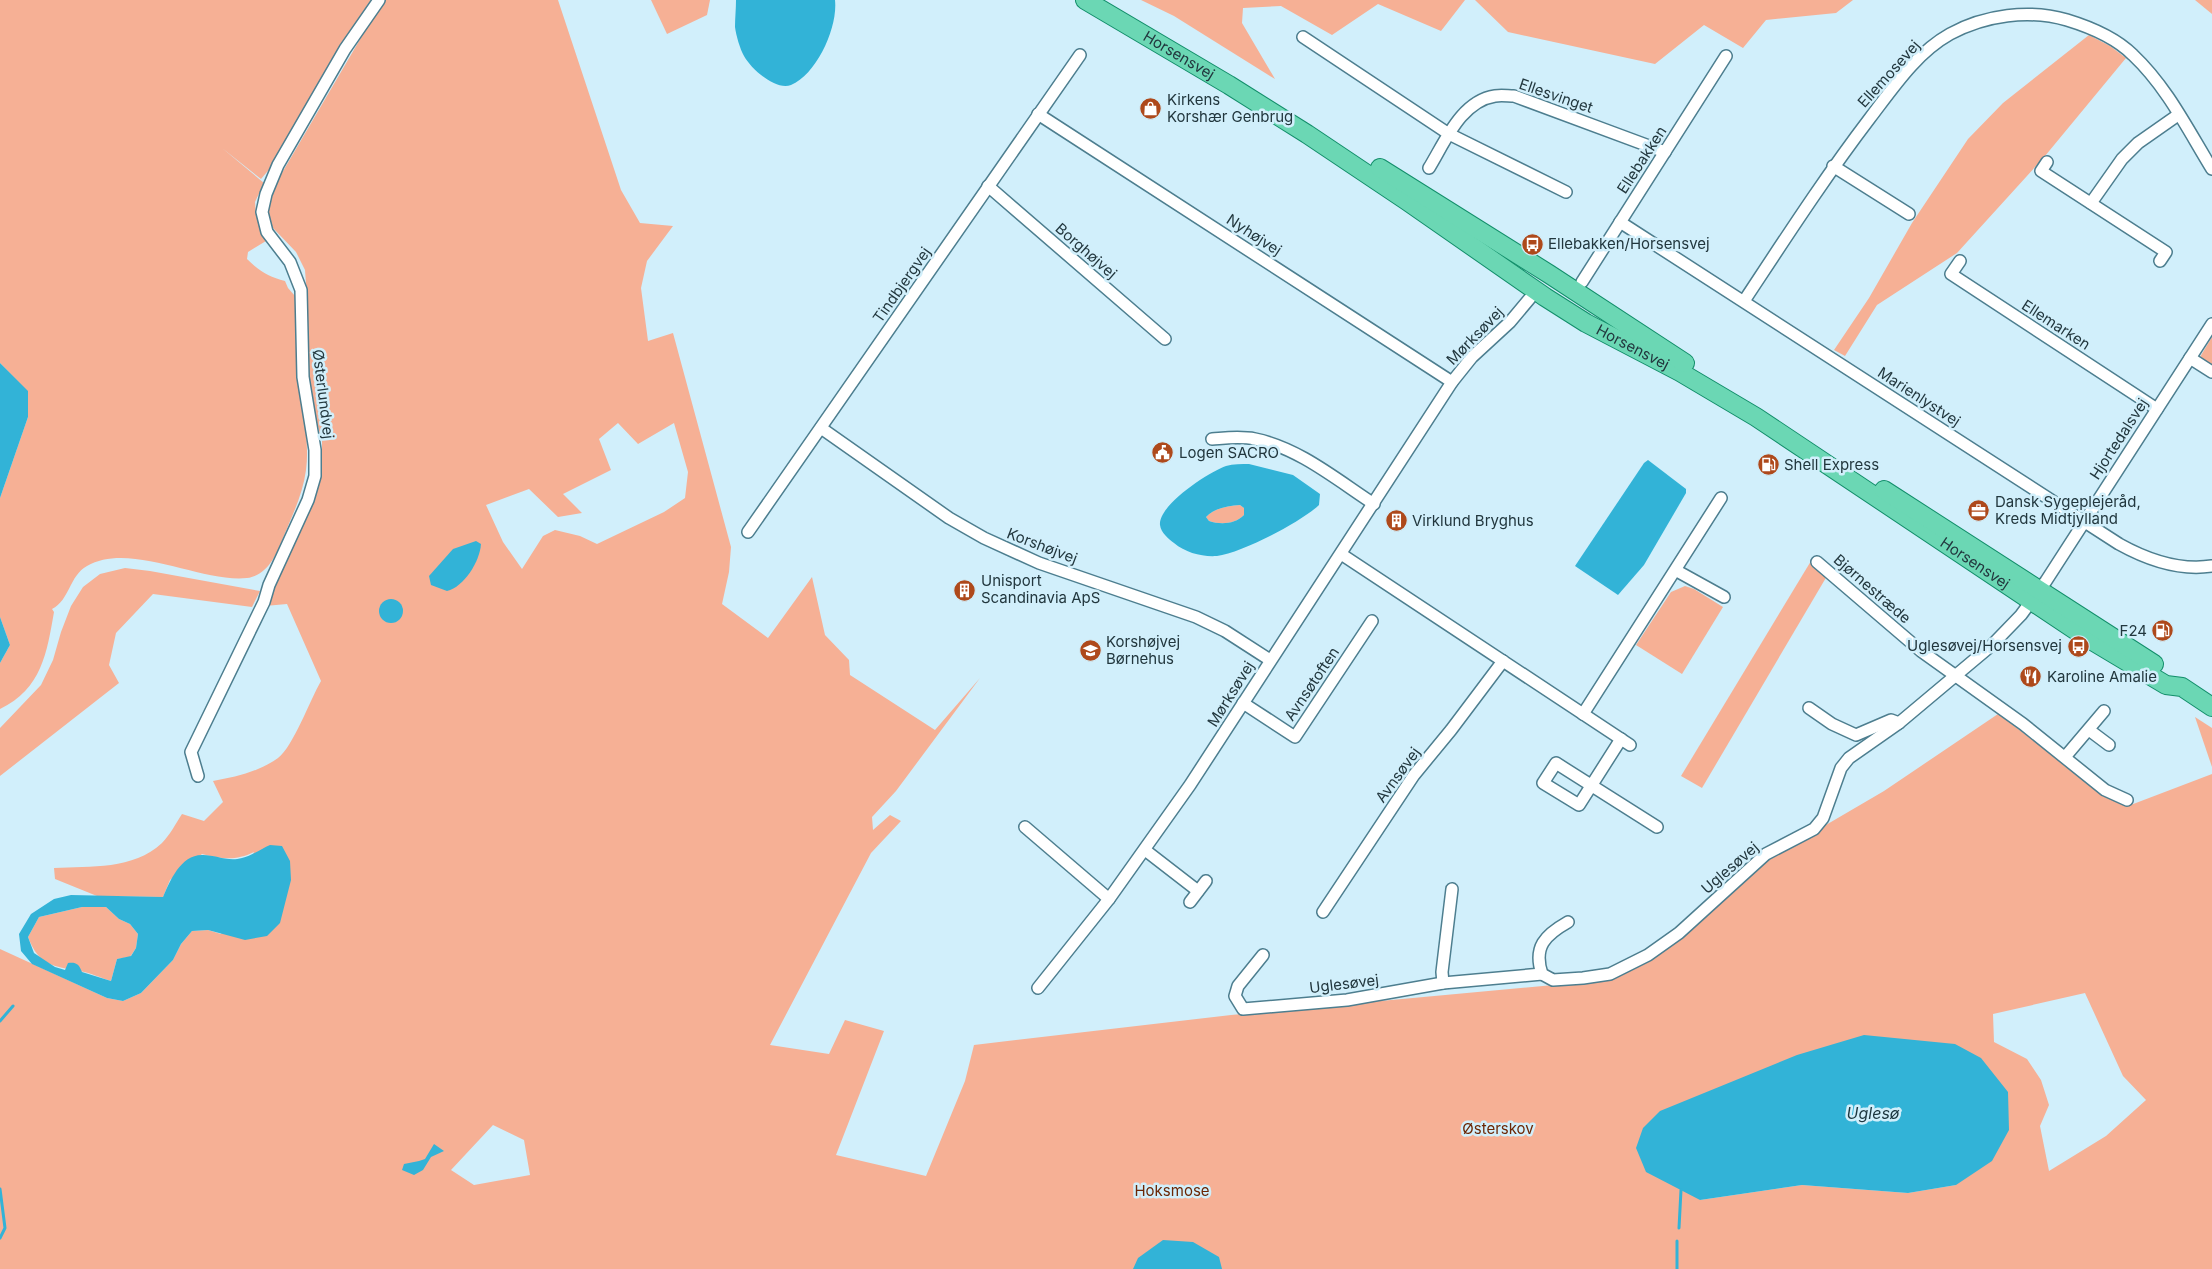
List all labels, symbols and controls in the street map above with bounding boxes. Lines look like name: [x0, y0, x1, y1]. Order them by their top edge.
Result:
street label: Horsensvej: [1140, 27, 1218, 83]
street label: Ellemosevej: [1853, 36, 1924, 111]
street label: Ellesvinget: [1517, 74, 1596, 117]
place label: Kirkens Korshær Genbrug: [1167, 90, 1293, 126]
shop icon: Kirkens Korshær Genbrug: [1139, 97, 1163, 121]
street label: Ellebakken: [1613, 122, 1670, 197]
street label: Nyhøjvej: [1223, 210, 1285, 259]
street label: Borghøjvej: [1052, 219, 1121, 283]
bus stop icon: Ellebakken/Horsensvej: [1520, 232, 1544, 256]
place label: Ellebakken/Horsensvej: [1548, 234, 1710, 253]
street label: Tindbjergvej: [869, 243, 935, 326]
street label: Ellemarken: [2018, 295, 2094, 354]
street label: Mørksøvej: [1442, 303, 1507, 369]
street label: Horsensvej: [1593, 320, 1673, 374]
street label: Østerlundvej: [309, 348, 338, 440]
street label: Marienlystvej: [1874, 363, 1964, 430]
street label: Hjortedalsvej: [2085, 395, 2152, 483]
public building icon: Logen SACRO: [1151, 441, 1175, 465]
place label: Logen SACRO: [1179, 443, 1279, 462]
fuel station icon: Shell Express: [1756, 453, 1780, 477]
place label: Shell Express: [1784, 455, 1879, 474]
place label: Dansk Sygeplejeråd, Kreds Midtjylland: [1995, 492, 2141, 528]
office icon: Dansk Sygeplejeråd, Kreds Midtjylland: [1967, 499, 1991, 523]
building icon: Virklund Bryghus: [1384, 509, 1408, 533]
place label: Virklund Bryghus: [1412, 511, 1534, 530]
street label: Korshøjvej: [1004, 523, 1080, 568]
street label: Horsensvej: [1937, 533, 2014, 593]
street label: Bjørnestræde: [1830, 550, 1915, 627]
place label: Unisport Scandinavia ApS: [981, 571, 1100, 607]
building icon: Unisport Scandinavia ApS: [953, 578, 977, 602]
fuel station icon: F24: [2151, 619, 2175, 643]
place label: F24: [2120, 621, 2147, 640]
place label: Korshøjvej Børnehus: [1106, 632, 1180, 668]
bus stop icon: Uglesøvej/Horsensvej: [2066, 634, 2090, 658]
place label: Uglesøvej/Horsensvej: [1907, 636, 2062, 655]
school or university icon: Korshøjvej Børnehus: [1078, 639, 1102, 663]
street label: Avnsøtoften: [1280, 643, 1343, 724]
street label: Mørksøvej: [1203, 657, 1258, 730]
restaurant icon: Karoline Amalie: [2019, 665, 2043, 689]
place label: Karoline Amalie: [2047, 667, 2157, 686]
street label: Avnsøvej: [1371, 743, 1424, 806]
street label: Uglesøvej: [1697, 838, 1762, 898]
street label: Uglesøvej: [1308, 970, 1380, 997]
water label: Uglesø: [1847, 1103, 1900, 1123]
park label: Østerskov: [1462, 1119, 1534, 1138]
park label: Hoksmose: [1134, 1181, 1210, 1200]

